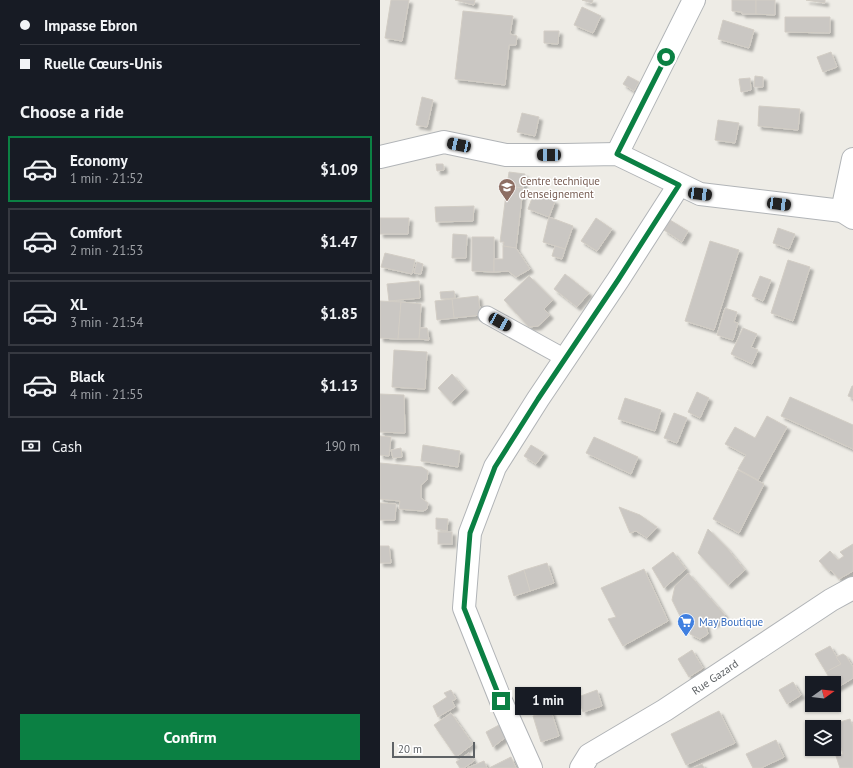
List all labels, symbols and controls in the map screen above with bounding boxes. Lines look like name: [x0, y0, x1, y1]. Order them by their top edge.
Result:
text: Impasse Ebron: [44, 16, 137, 35]
route start: [657, 48, 675, 66]
text: Ruelle Cœurs-Unis: [44, 54, 162, 73]
text: Choose a ride: [20, 100, 124, 123]
car: [446, 137, 472, 153]
car: [537, 149, 561, 161]
icon: car: [22, 151, 58, 187]
text: Economy: [70, 151, 128, 170]
text: $1.09: [320, 160, 358, 179]
text: 1 min · 21:52: [70, 170, 143, 187]
place label: Centre technique d'enseignement: [520, 174, 600, 201]
school or university icon: Centre technique d'enseignement: [497, 177, 517, 202]
car: [687, 187, 713, 201]
car: [766, 197, 792, 211]
icon: car: [22, 223, 58, 259]
text: Comfort: [70, 223, 122, 242]
text: $1.47: [320, 232, 358, 251]
text: 2 min · 21:53: [70, 242, 143, 259]
icon: car: [22, 295, 58, 331]
text: XL: [70, 295, 87, 314]
text: $1.85: [320, 304, 358, 323]
car: [487, 311, 513, 333]
text: 3 min · 21:54: [70, 314, 143, 331]
icon: car: [22, 367, 58, 403]
text: Black: [70, 367, 105, 386]
text: $1.13: [320, 376, 358, 395]
text: 4 min · 21:55: [70, 386, 143, 403]
icon: cash: [20, 435, 42, 457]
text: Cash: [52, 437, 82, 456]
text: 190 m: [325, 438, 360, 455]
supermarket icon: May Boutique: [676, 612, 696, 637]
place label: May Boutique: [699, 615, 764, 629]
street label: Rue Gazard: [689, 656, 741, 698]
north arrow: [805, 676, 841, 712]
map controls: [805, 676, 841, 756]
callout: 1 min: [515, 687, 581, 715]
route end: [492, 692, 510, 710]
text: 1 min: [532, 692, 564, 709]
button: Confirm: [20, 714, 360, 760]
button: layers: [805, 720, 841, 756]
scale bar: [392, 740, 475, 759]
text: 20 m: [398, 742, 422, 756]

